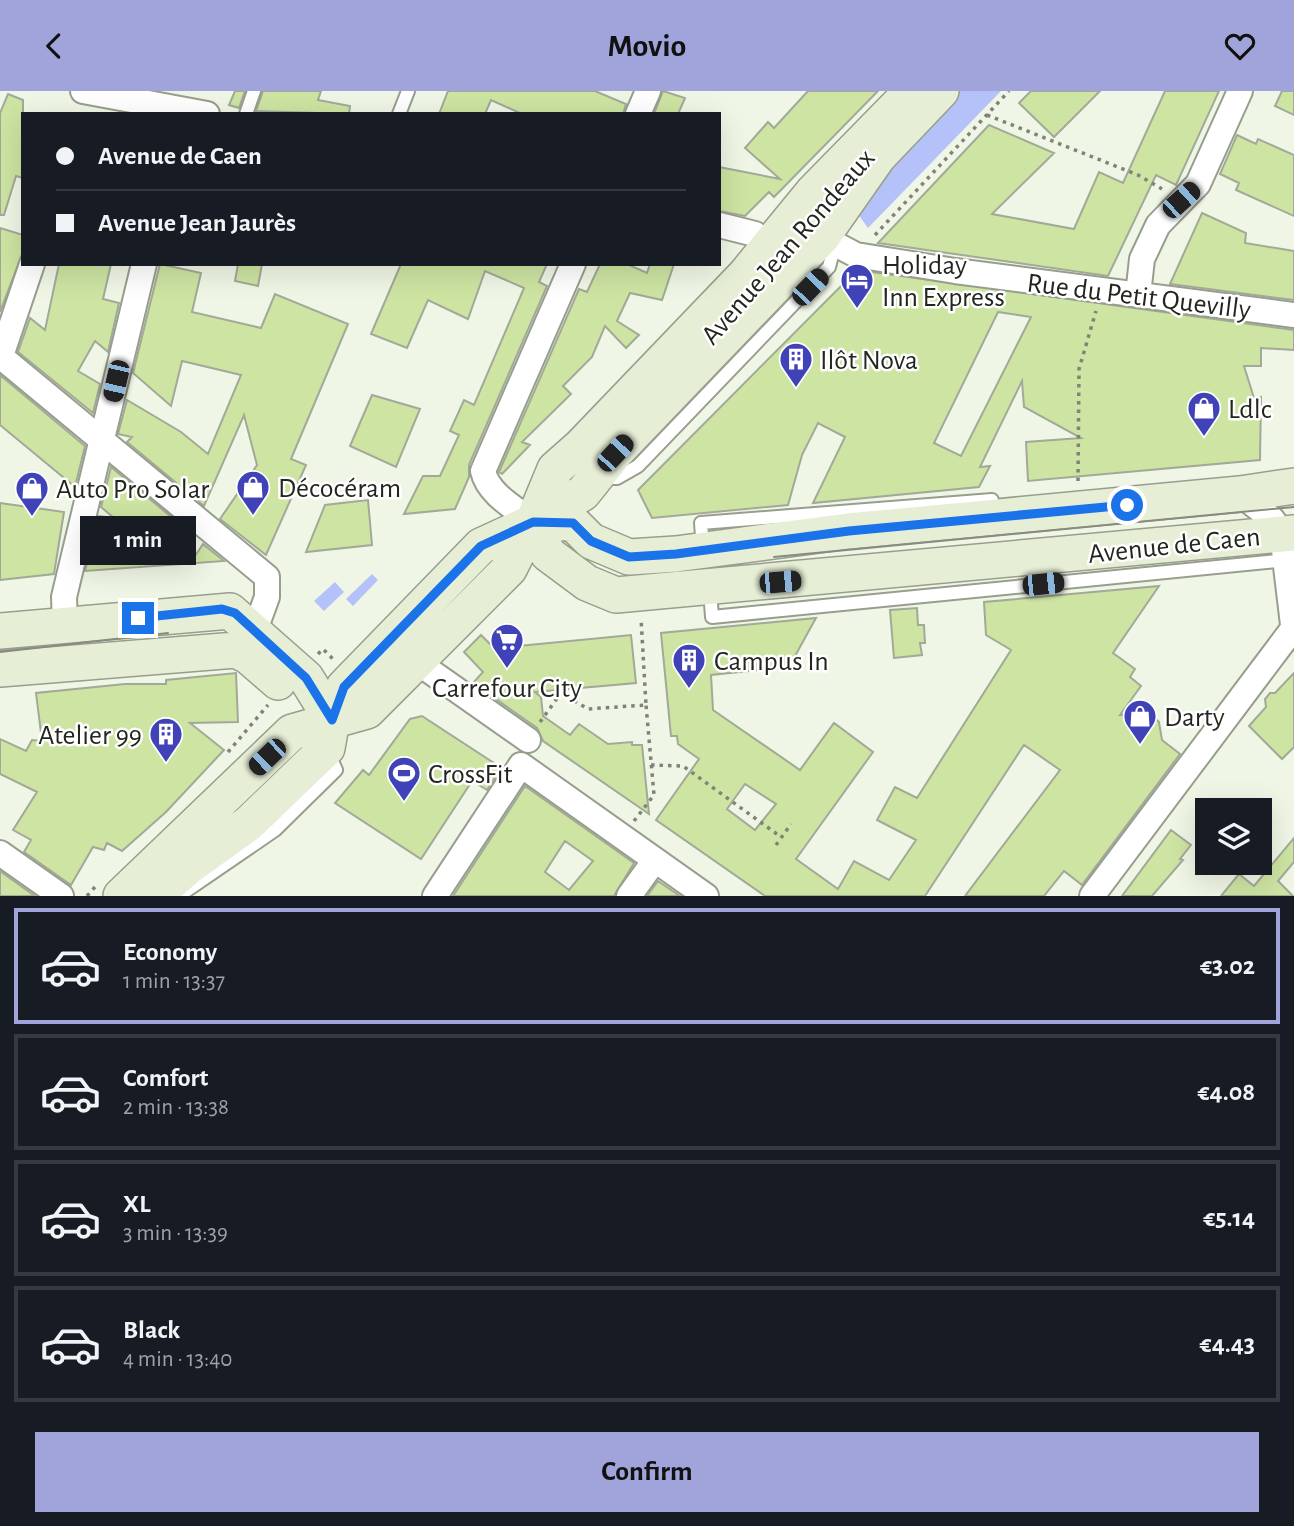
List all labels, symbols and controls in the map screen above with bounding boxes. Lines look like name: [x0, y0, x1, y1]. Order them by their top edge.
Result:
icon: back: [35, 27, 73, 65]
icon: heart: [1221, 27, 1259, 65]
text: Movio: [608, 30, 686, 62]
text: Avenue de Caen: [98, 143, 262, 169]
street label: Avenue Jean Rondeaux: [697, 144, 881, 350]
car: [1159, 178, 1204, 222]
text: Avenue Jean Jaurès: [98, 210, 296, 236]
place label: Holiday Inn Express: [882, 252, 1005, 312]
hotel icon: Holiday Inn Express: [838, 261, 876, 310]
car: [788, 265, 833, 309]
street label: Rue du Petit Quevilly: [1025, 269, 1252, 325]
building icon: Ilôt Nova: [777, 340, 815, 389]
place label: Ilôt Nova: [820, 347, 918, 375]
car: [102, 358, 131, 404]
shop icon: Ldlc: [1185, 389, 1223, 438]
place label: Ldlc: [1228, 396, 1272, 424]
car: [593, 430, 638, 476]
shop icon: Décocéram: [234, 468, 272, 517]
shop icon: Auto Pro Solar: [13, 469, 51, 518]
place label: Décocéram: [278, 475, 401, 503]
place label: Auto Pro Solar: [56, 476, 209, 504]
route start: [1111, 489, 1143, 521]
callout: 1 min: [80, 517, 196, 566]
street label: Avenue de Caen: [1087, 523, 1262, 569]
text: 1 min: [114, 529, 162, 552]
car: [759, 570, 802, 594]
car: [1022, 571, 1065, 597]
route end: [122, 602, 154, 634]
supermarket icon: Carrefour City: [488, 621, 526, 670]
building icon: Campus In: [670, 641, 708, 690]
place label: Campus In: [714, 648, 829, 676]
place label: Carrefour City: [432, 675, 582, 703]
shop icon: Darty: [1121, 697, 1159, 746]
place label: Darty: [1164, 704, 1225, 732]
building icon: Atelier 99: [147, 715, 185, 764]
place label: Atelier 99: [38, 722, 142, 750]
car: [245, 735, 290, 779]
sports icon: CrossFit: [385, 754, 423, 803]
place label: CrossFit: [428, 761, 513, 789]
map controls: [1195, 798, 1272, 875]
button: layers: [1195, 798, 1272, 875]
icon: car: [39, 935, 102, 998]
text: Economy: [123, 939, 217, 965]
text: €3.02: [1200, 953, 1255, 979]
text: 1 min · 13:37: [123, 970, 225, 993]
icon: car: [39, 1061, 102, 1124]
text: Comfort: [123, 1065, 208, 1091]
text: €4.08: [1197, 1079, 1255, 1105]
text: 2 min · 13:38: [123, 1096, 229, 1119]
icon: car: [39, 1187, 102, 1250]
text: XL: [123, 1191, 150, 1217]
text: €5.14: [1203, 1205, 1255, 1231]
text: 3 min · 13:39: [123, 1222, 228, 1245]
icon: car: [39, 1313, 102, 1376]
text: Black: [123, 1317, 180, 1343]
text: €4.43: [1200, 1331, 1255, 1357]
text: 4 min · 13:40: [123, 1348, 232, 1371]
button: Confirm: [35, 1432, 1259, 1512]

